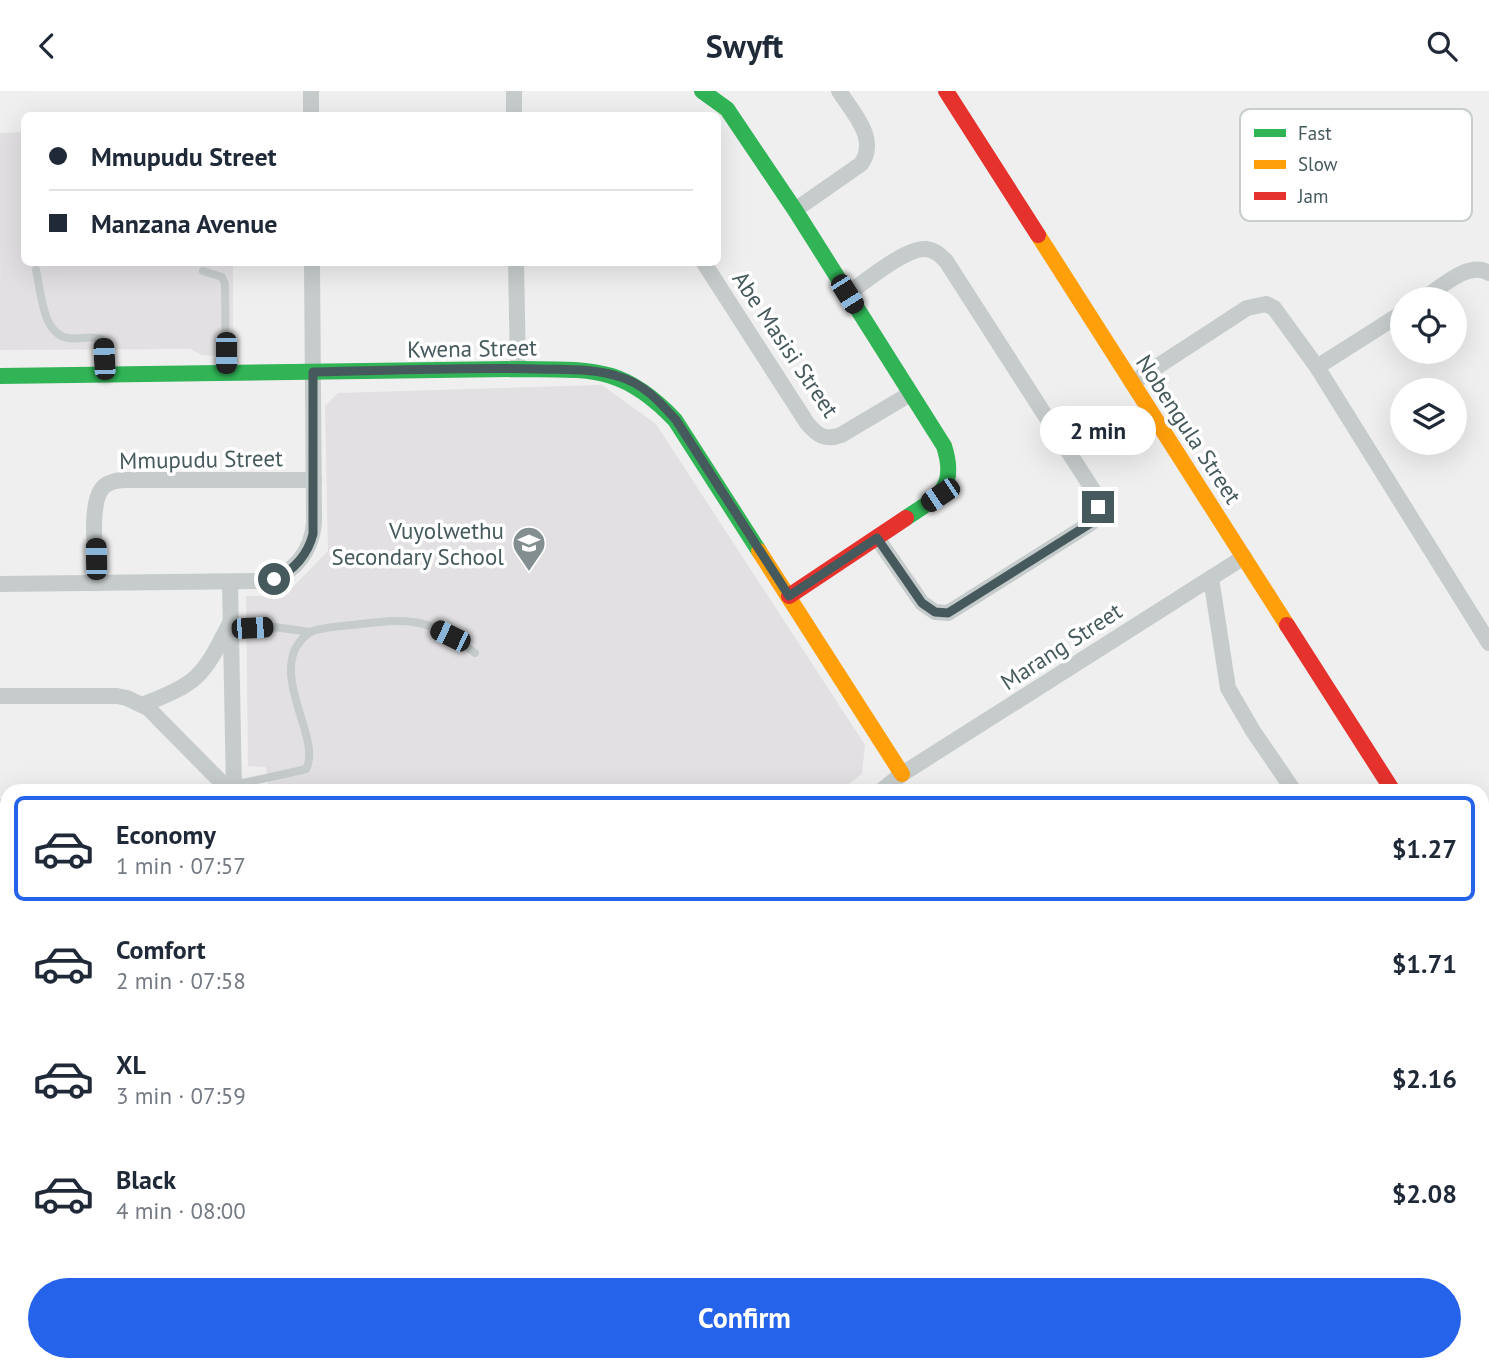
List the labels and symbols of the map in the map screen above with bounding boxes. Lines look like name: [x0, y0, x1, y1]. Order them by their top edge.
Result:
legend: [1240, 109, 1472, 221]
text: Fast: [1298, 121, 1332, 145]
text: Slow: [1298, 152, 1338, 176]
text: Jam: [1297, 184, 1328, 208]
street label: Abe Masisi Street: [726, 265, 846, 423]
car: [827, 271, 868, 317]
car: [216, 332, 237, 374]
street label: Kwena Street: [407, 332, 537, 364]
car: [93, 337, 116, 381]
street label: Nobengula Street: [1130, 349, 1248, 509]
callout: 2 min: [1040, 405, 1156, 455]
street label: Mmupudu Street: [119, 443, 283, 475]
car: [917, 475, 964, 515]
route end: [1082, 491, 1114, 523]
place label: Vuyolwethu Secondary School: [331, 516, 504, 571]
school or university icon: Vuyolwethu Secondary School: [510, 524, 548, 573]
car: [86, 538, 107, 580]
route start: [258, 563, 290, 595]
street label: Marang Street: [995, 596, 1127, 696]
car: [231, 616, 274, 640]
car: [427, 617, 474, 655]

